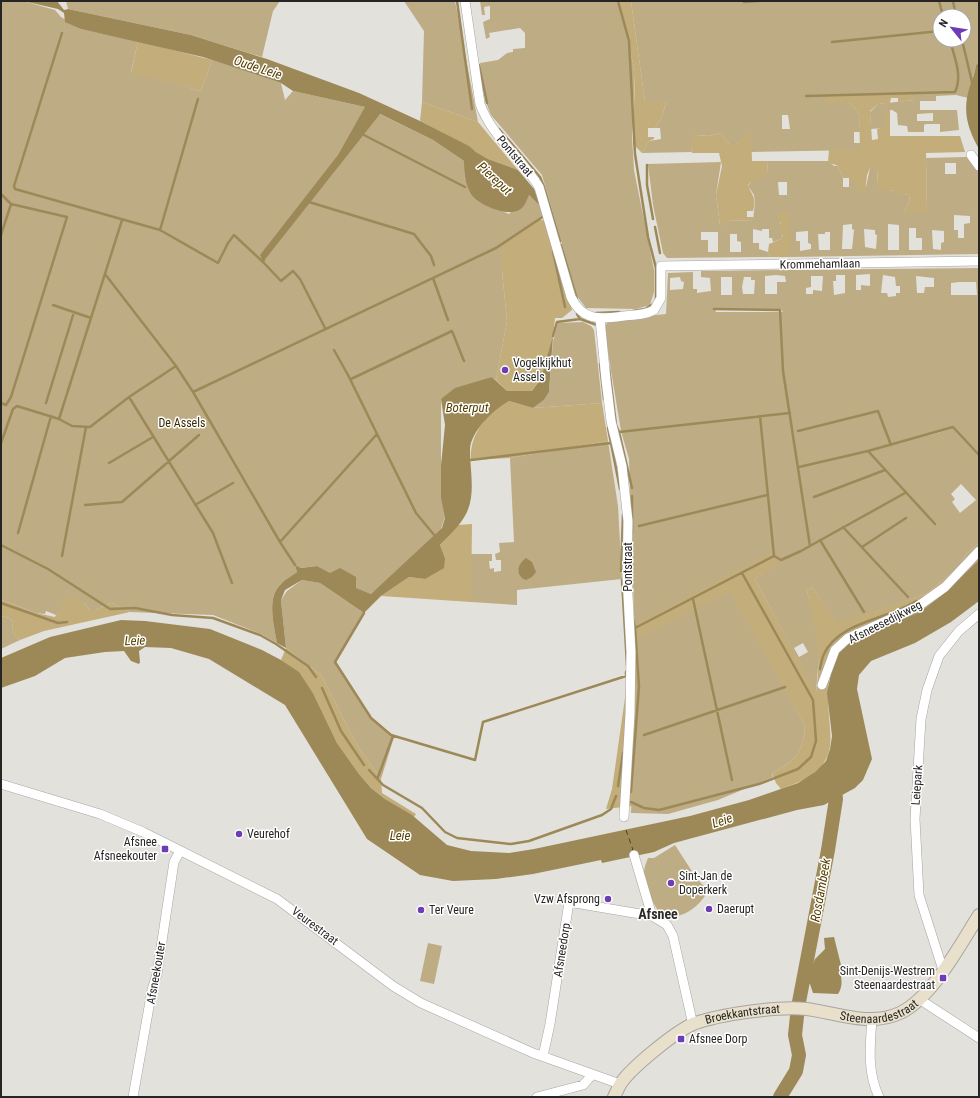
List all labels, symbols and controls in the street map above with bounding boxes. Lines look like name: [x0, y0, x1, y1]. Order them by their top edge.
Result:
north arrow: [932, 8, 972, 48]
text: N: [936, 17, 951, 29]
water label: Oude Leie: [232, 53, 284, 82]
street label: Pontstraat: [494, 133, 537, 180]
water label: Piereput: [474, 159, 515, 198]
street label: Krommehamlaan: [780, 256, 861, 272]
place label: Vogelkijkhut Assels: [513, 356, 572, 384]
marker: Vogelkijkhut Assels: [500, 365, 510, 375]
water label: Boterput: [446, 400, 489, 415]
park label: De Assels: [159, 416, 205, 430]
street label: Pontstraat: [621, 542, 635, 592]
street label: Afsneesedijkweg: [846, 597, 924, 647]
water label: Leie: [124, 633, 146, 648]
street label: Leiepark: [909, 764, 925, 806]
water label: Leie: [710, 810, 734, 831]
place label: Veurehof: [247, 827, 290, 841]
water label: Leie: [390, 828, 410, 843]
marker: Veurehof: [234, 829, 244, 839]
place label: Afsnee Afsneekouter: [94, 835, 157, 863]
marker: Afsnee Afsneekouter: [160, 844, 170, 854]
water label: Rosdambeek: [808, 857, 834, 923]
place label: Sint-Jan de Doperkerk: [679, 869, 732, 897]
marker: Sint-Jan de Doperkerk: [666, 878, 676, 888]
place label: Vzw Afsprong: [534, 892, 600, 906]
marker: Vzw Afsprong: [603, 894, 613, 904]
place label: Daerupt: [717, 902, 755, 916]
place label: Ter Veure: [429, 903, 474, 917]
street label: Veurestraat: [289, 904, 341, 948]
marker: Daerupt: [704, 904, 714, 914]
marker: Ter Veure: [416, 905, 426, 915]
district label: Afsnee: [638, 906, 678, 922]
street label: Afsneedorp: [551, 922, 573, 978]
street label: Afsneekouter: [144, 940, 168, 1005]
place label: Sint-Denijs-Westrem Steenaardestraat: [840, 964, 935, 992]
marker: Sint-Denijs-Westrem Steenaardestraat: [938, 973, 948, 983]
street label: Steenaardestraat: [839, 996, 921, 1026]
street label: Broekkantstraat: [704, 1002, 781, 1027]
place label: Afsnee Dorp: [689, 1032, 748, 1046]
marker: Afsnee Dorp: [676, 1034, 686, 1044]

